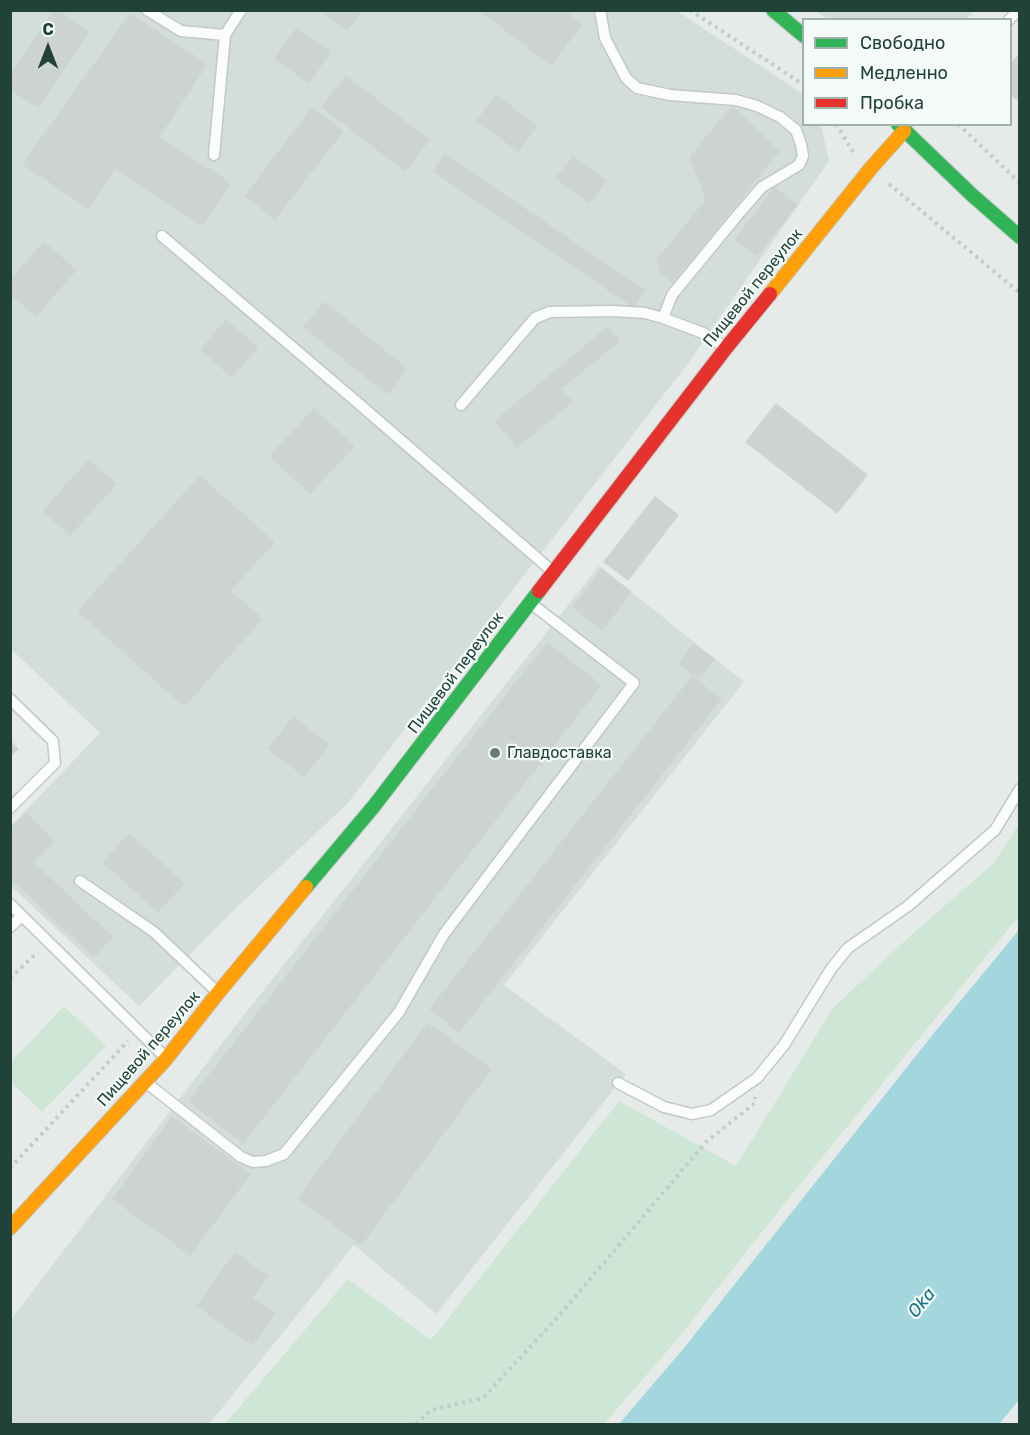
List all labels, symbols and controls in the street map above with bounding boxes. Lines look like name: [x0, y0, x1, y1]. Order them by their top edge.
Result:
north arrow: [18, 18, 78, 78]
legend: [802, 18, 1012, 126]
text: С: [42, 20, 54, 39]
text: Свободно: [860, 32, 945, 54]
text: Медленно: [860, 62, 948, 84]
text: Пробка: [860, 92, 924, 114]
street label: Пищевой переулок: [699, 225, 807, 351]
street label: Пищевой переулок: [404, 609, 508, 737]
place label: Главдоставка: [507, 743, 612, 763]
marker: Главдоставка: [488, 746, 502, 760]
street label: Пищевой переулок: [94, 987, 204, 1111]
water label: Oka: [904, 1284, 940, 1322]

